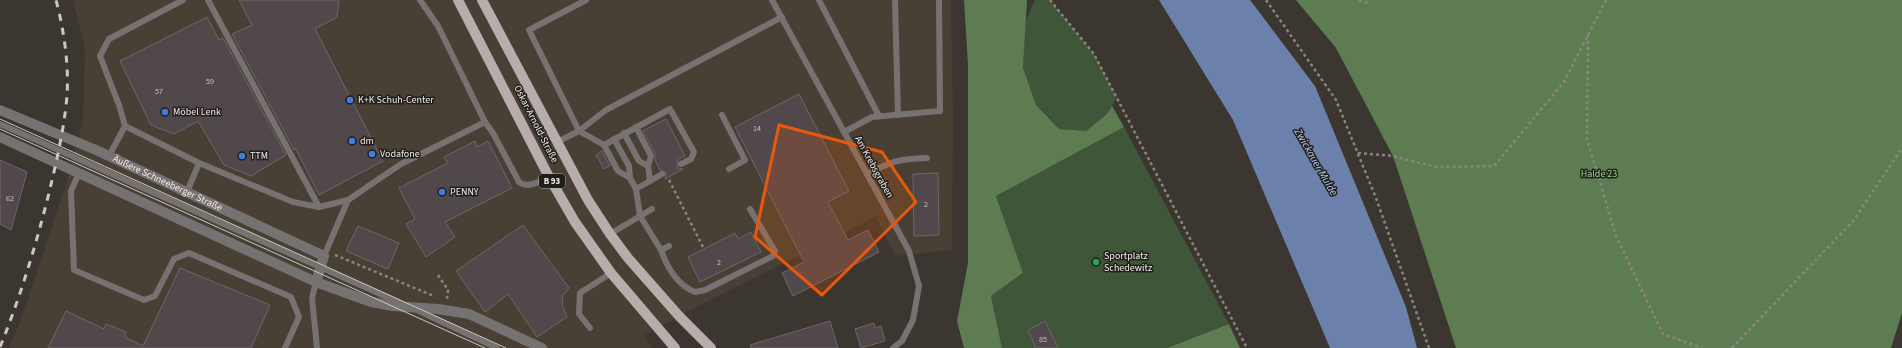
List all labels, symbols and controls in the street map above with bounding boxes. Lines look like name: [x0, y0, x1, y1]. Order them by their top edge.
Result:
house number: 59: [206, 76, 214, 87]
street label: Oskar-Arnold-Straße: [510, 83, 562, 165]
house number: 57: [155, 86, 163, 97]
place label: K+K Schuh-Center: [358, 93, 434, 107]
marker: K+K Schuh-Center: [345, 95, 355, 105]
place label: Möbel Lenk: [173, 105, 221, 119]
marker: Möbel Lenk: [160, 107, 170, 117]
house number: 14: [753, 123, 761, 134]
water label: Zwickauer Mulde: [1290, 125, 1341, 199]
place label: dm: [360, 134, 374, 148]
street label: Am Krebsgraben: [851, 134, 897, 200]
marker: dm: [347, 136, 357, 146]
place label: Vodafone: [380, 147, 420, 161]
place label: TTM: [250, 149, 268, 163]
marker: Vodafone: [367, 149, 377, 159]
marker: TTM: [237, 151, 247, 161]
street label: Äußere Schneeberger Straße: [111, 152, 225, 215]
park label: Halde 23: [1581, 167, 1617, 181]
road number: B 93: [539, 174, 565, 188]
place label: PENNY: [450, 185, 479, 199]
marker: PENNY: [437, 187, 447, 197]
house number: 62: [6, 193, 14, 204]
house number: 2: [924, 199, 928, 210]
place label: Sportplatz Schedewitz: [1104, 249, 1152, 275]
house number: 2: [717, 257, 721, 268]
marker: Sportplatz Schedewitz: [1091, 257, 1101, 267]
house number: 85: [1039, 334, 1047, 345]

